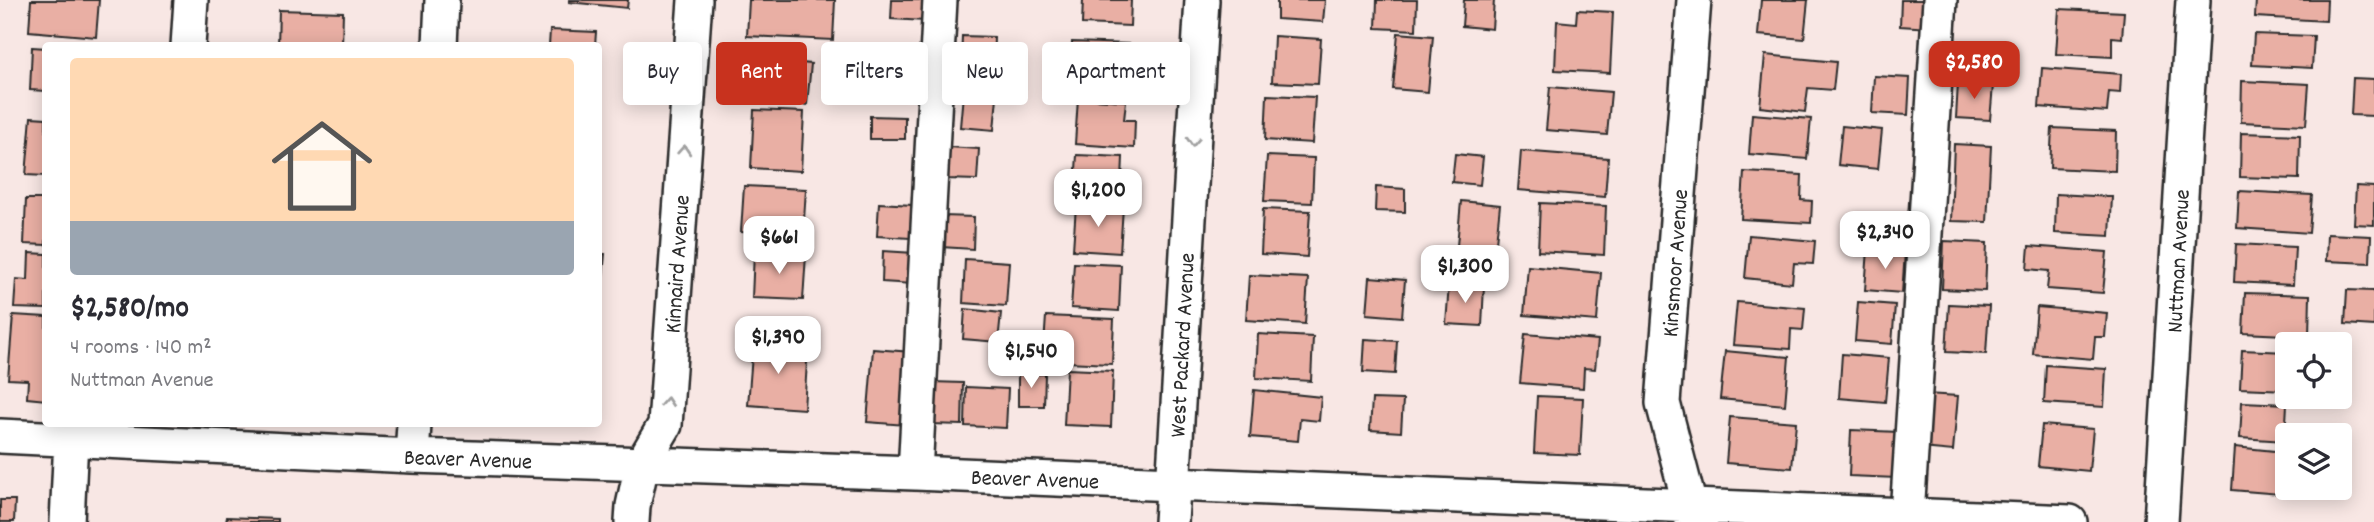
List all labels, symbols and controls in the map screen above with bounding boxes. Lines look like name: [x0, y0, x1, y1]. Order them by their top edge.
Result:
chip: Buy: [623, 42, 702, 105]
chip: Rent: [716, 42, 807, 105]
chip: Filters: [821, 42, 928, 105]
chip: New: [942, 42, 1028, 105]
chip: Apartment: [1042, 42, 1190, 105]
pin: $2,580: [1917, 42, 2031, 101]
text: $2,580: [1945, 47, 2003, 80]
icon: home: [259, 103, 385, 229]
one-way arrow: [1186, 136, 1201, 147]
one-way arrow: [676, 145, 691, 156]
pin: $1,200: [1041, 170, 1155, 229]
text: $1,200: [1070, 175, 1126, 208]
street label: Kinsmoor Avenue: [1656, 188, 1699, 338]
street label: Nuttman Avenue: [2160, 189, 2201, 334]
street label: Kinnaird Avenue: [658, 194, 701, 335]
pin: $2,340: [1828, 212, 1942, 271]
pin: $661: [738, 216, 820, 276]
text: $2,340: [1856, 217, 1914, 250]
text: $661: [759, 222, 799, 255]
pin: $1,300: [1408, 246, 1522, 305]
text: $1,300: [1437, 251, 1493, 284]
street label: West Packard Avenue: [1163, 252, 1206, 438]
text: $2,580/mo: [70, 289, 189, 332]
pin: $1,390: [721, 316, 835, 376]
text: $1,390: [751, 322, 805, 355]
pin: $1,540: [974, 330, 1088, 390]
text: 4 rooms · 140 m²: [70, 332, 212, 365]
map controls: [2275, 332, 2352, 500]
button: locate: [2275, 332, 2352, 409]
text: $1,540: [1004, 336, 1058, 369]
text: Nuttman Avenue: [70, 365, 214, 398]
one-way arrow: [659, 396, 674, 407]
button: layers: [2275, 423, 2352, 500]
street label: Beaver Avenue: [403, 443, 533, 480]
street label: Beaver Avenue: [970, 463, 1100, 500]

